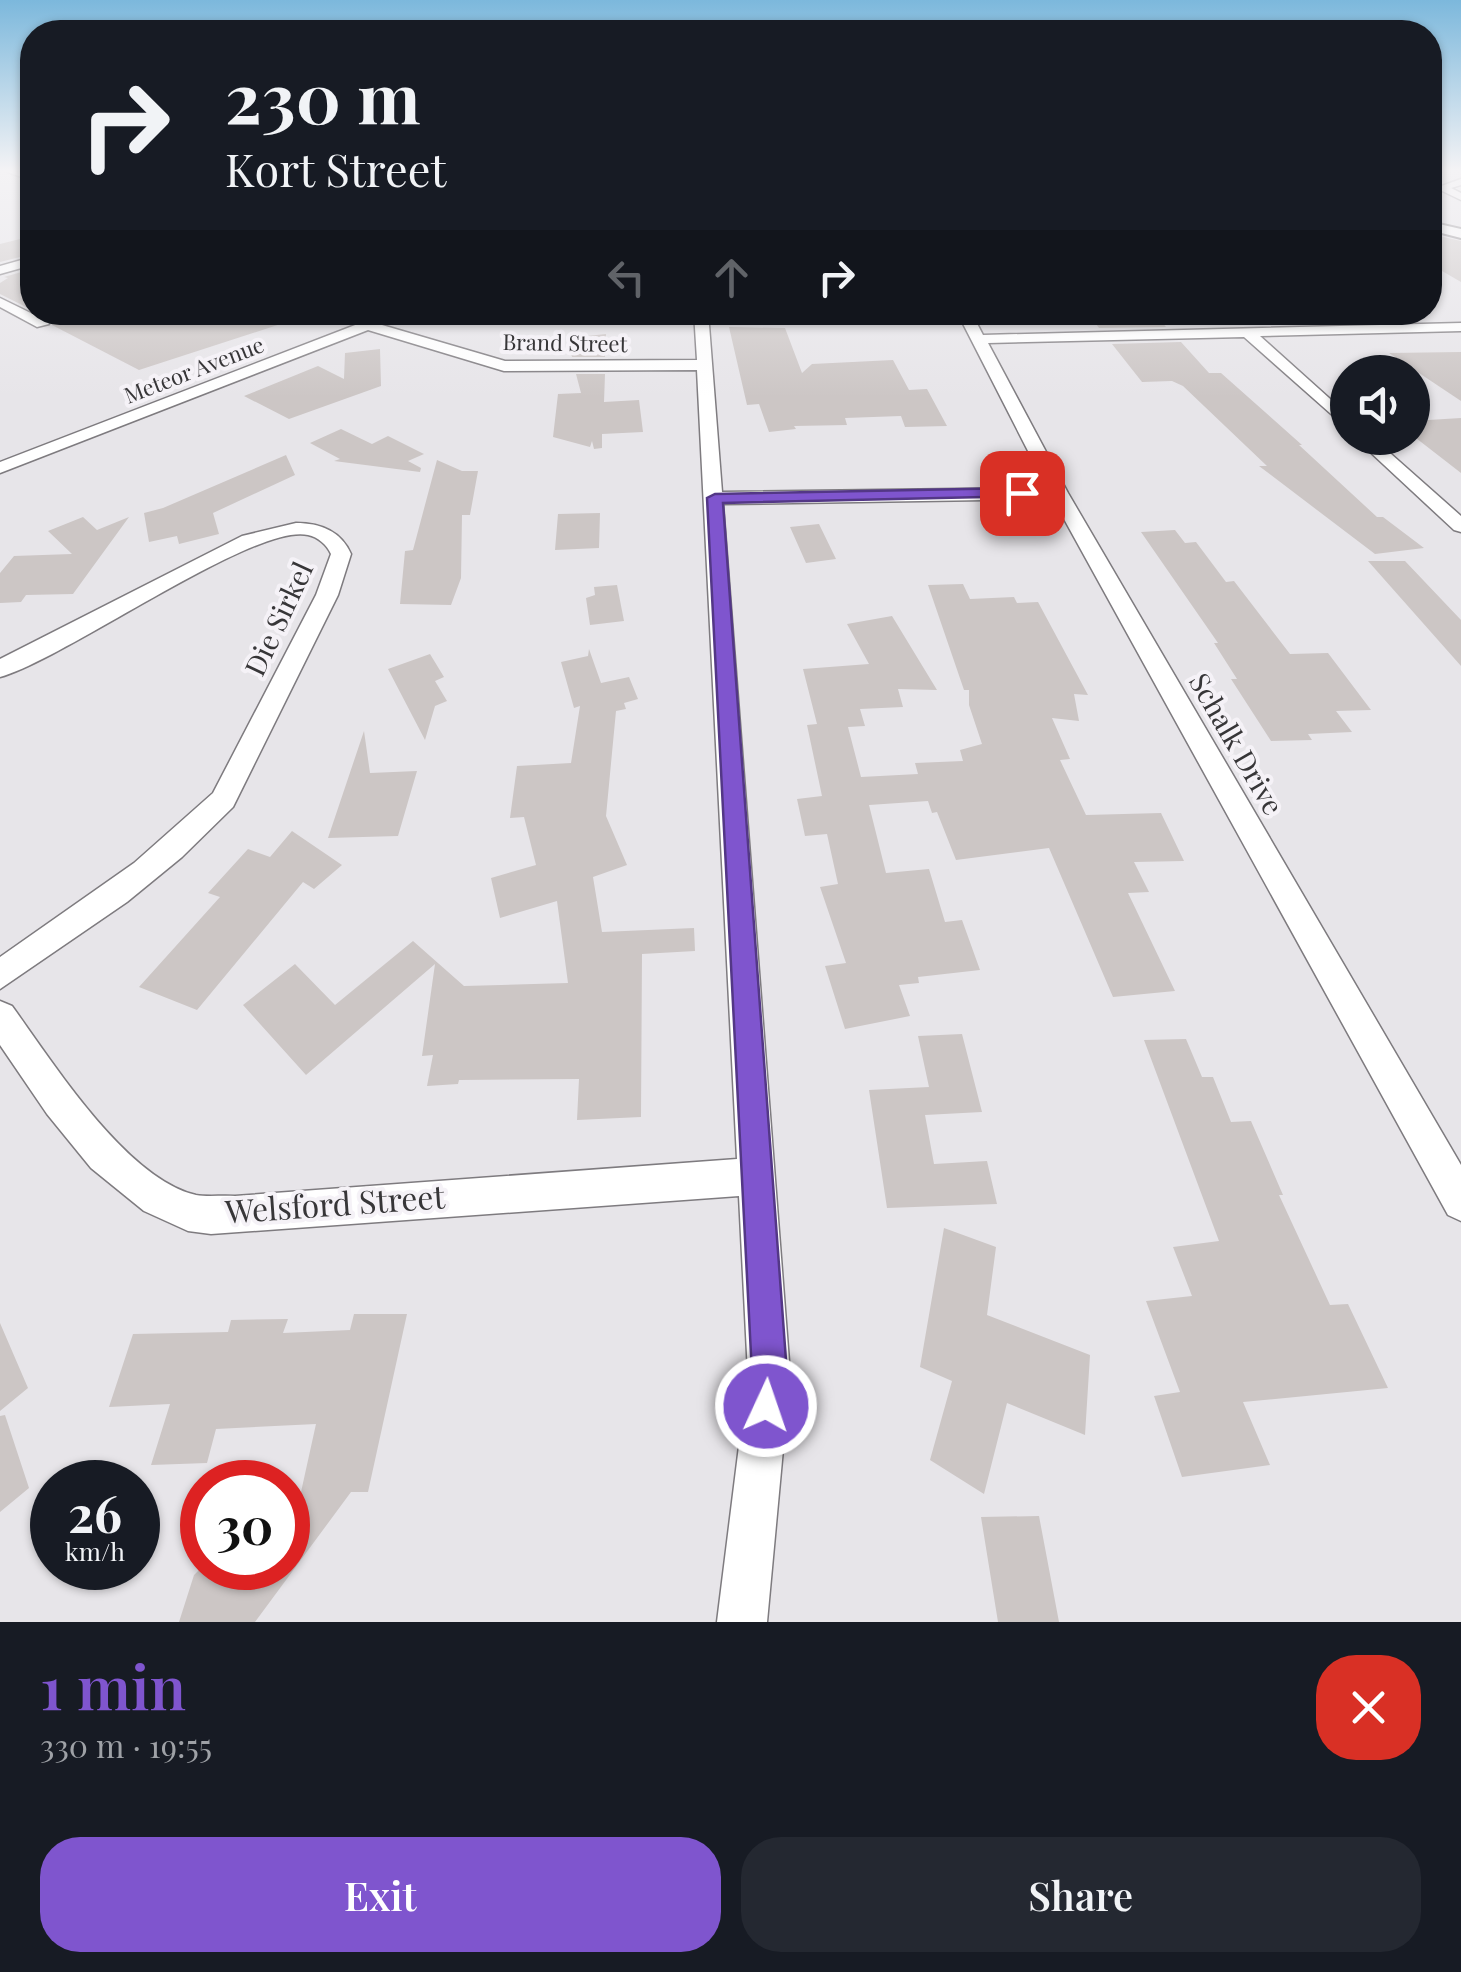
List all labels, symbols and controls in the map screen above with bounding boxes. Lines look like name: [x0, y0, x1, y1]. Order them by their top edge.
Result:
text: 230 m: [225, 48, 421, 142]
icon: right: [60, 60, 190, 190]
text: Kort Street: [225, 138, 446, 198]
icon: left: [599, 250, 654, 305]
icon: ahead: [704, 250, 759, 305]
icon: right: [809, 250, 864, 305]
street label: Brand Street: [502, 326, 629, 358]
street label: Meteor Avenue: [119, 329, 268, 410]
map controls: [1330, 355, 1430, 455]
button: sound: [1330, 355, 1430, 455]
pin: [980, 451, 1065, 536]
icon: arrive: [995, 466, 1050, 521]
street label: Die Sirkel: [235, 555, 320, 681]
street label: Schalk Drive: [1182, 666, 1293, 821]
street label: Welsford Street: [223, 1173, 447, 1232]
position arrow: [714, 1354, 818, 1458]
speed limit sign: 30: [180, 1460, 310, 1590]
text: 26: [68, 1479, 122, 1546]
text: km/h: [65, 1534, 125, 1567]
text: 1 min: [40, 1645, 186, 1725]
button: close: [1316, 1655, 1421, 1760]
text: 330 m · 19:55: [40, 1723, 212, 1766]
button: Exit: [40, 1837, 721, 1952]
button: Share: [741, 1837, 1421, 1952]

